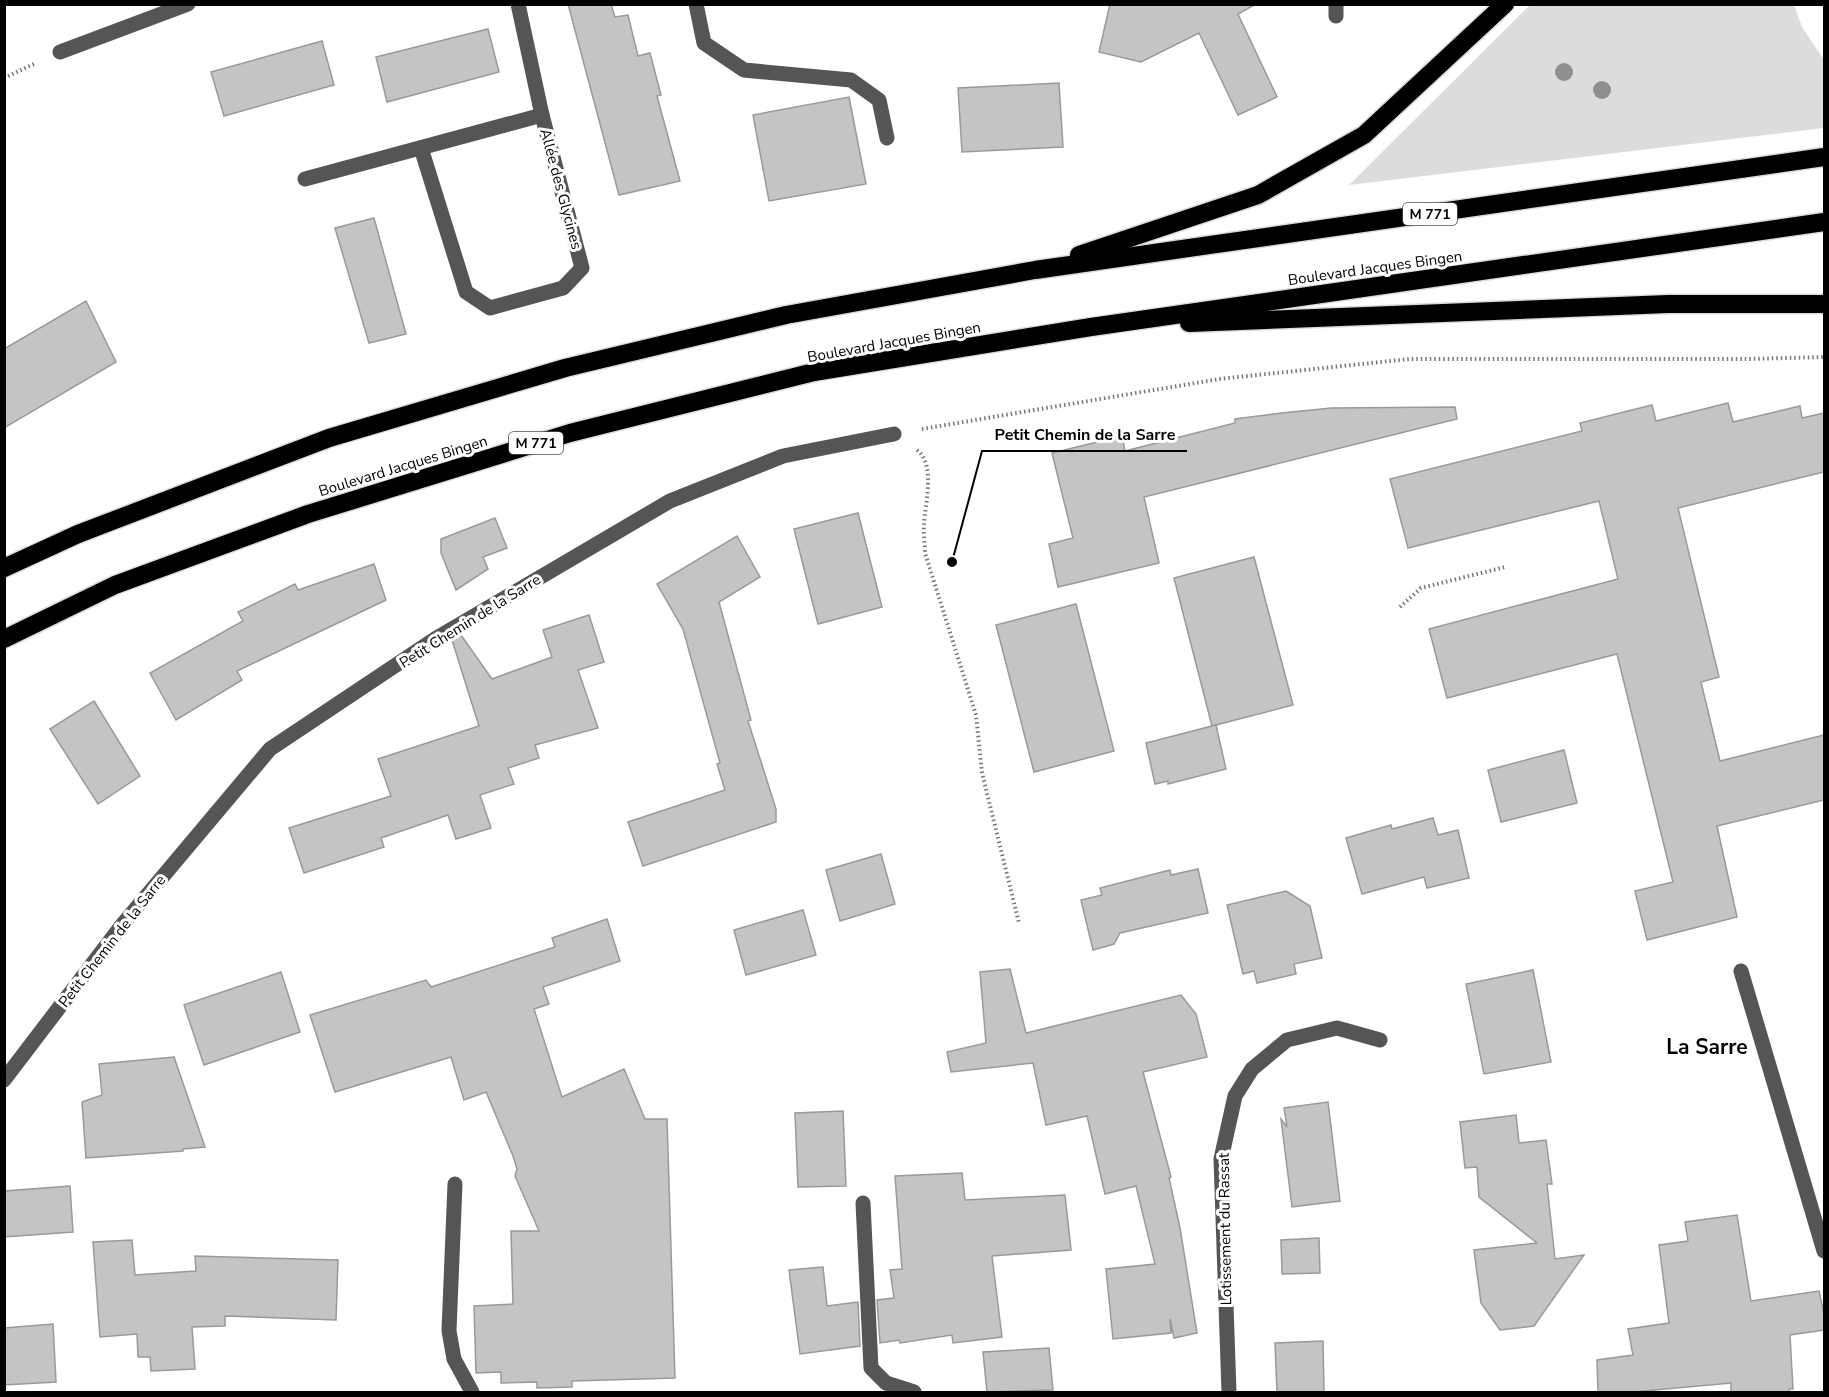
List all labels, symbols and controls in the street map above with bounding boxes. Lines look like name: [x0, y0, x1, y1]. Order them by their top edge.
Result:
street label: Allée des Glycines: [535, 126, 587, 252]
road number: M 771: [1403, 203, 1457, 225]
street label: Boulevard Jacques Bingen: [1287, 246, 1463, 290]
street label: Boulevard Jacques Bingen: [806, 317, 982, 367]
callout: Petit Chemin de la Sarre: [982, 417, 1187, 451]
text: Petit Chemin de la Sarre: [995, 424, 1176, 446]
street label: Boulevard Jacques Bingen: [316, 431, 490, 501]
road number: M 771: [509, 432, 563, 454]
street label: Petit Chemin de la Sarre: [396, 569, 544, 673]
street label: Petit Chemin de la Sarre: [54, 871, 170, 1011]
district label: La Sarre: [1666, 1033, 1748, 1061]
street label: Lotissement du Rassat: [1214, 1152, 1236, 1305]

